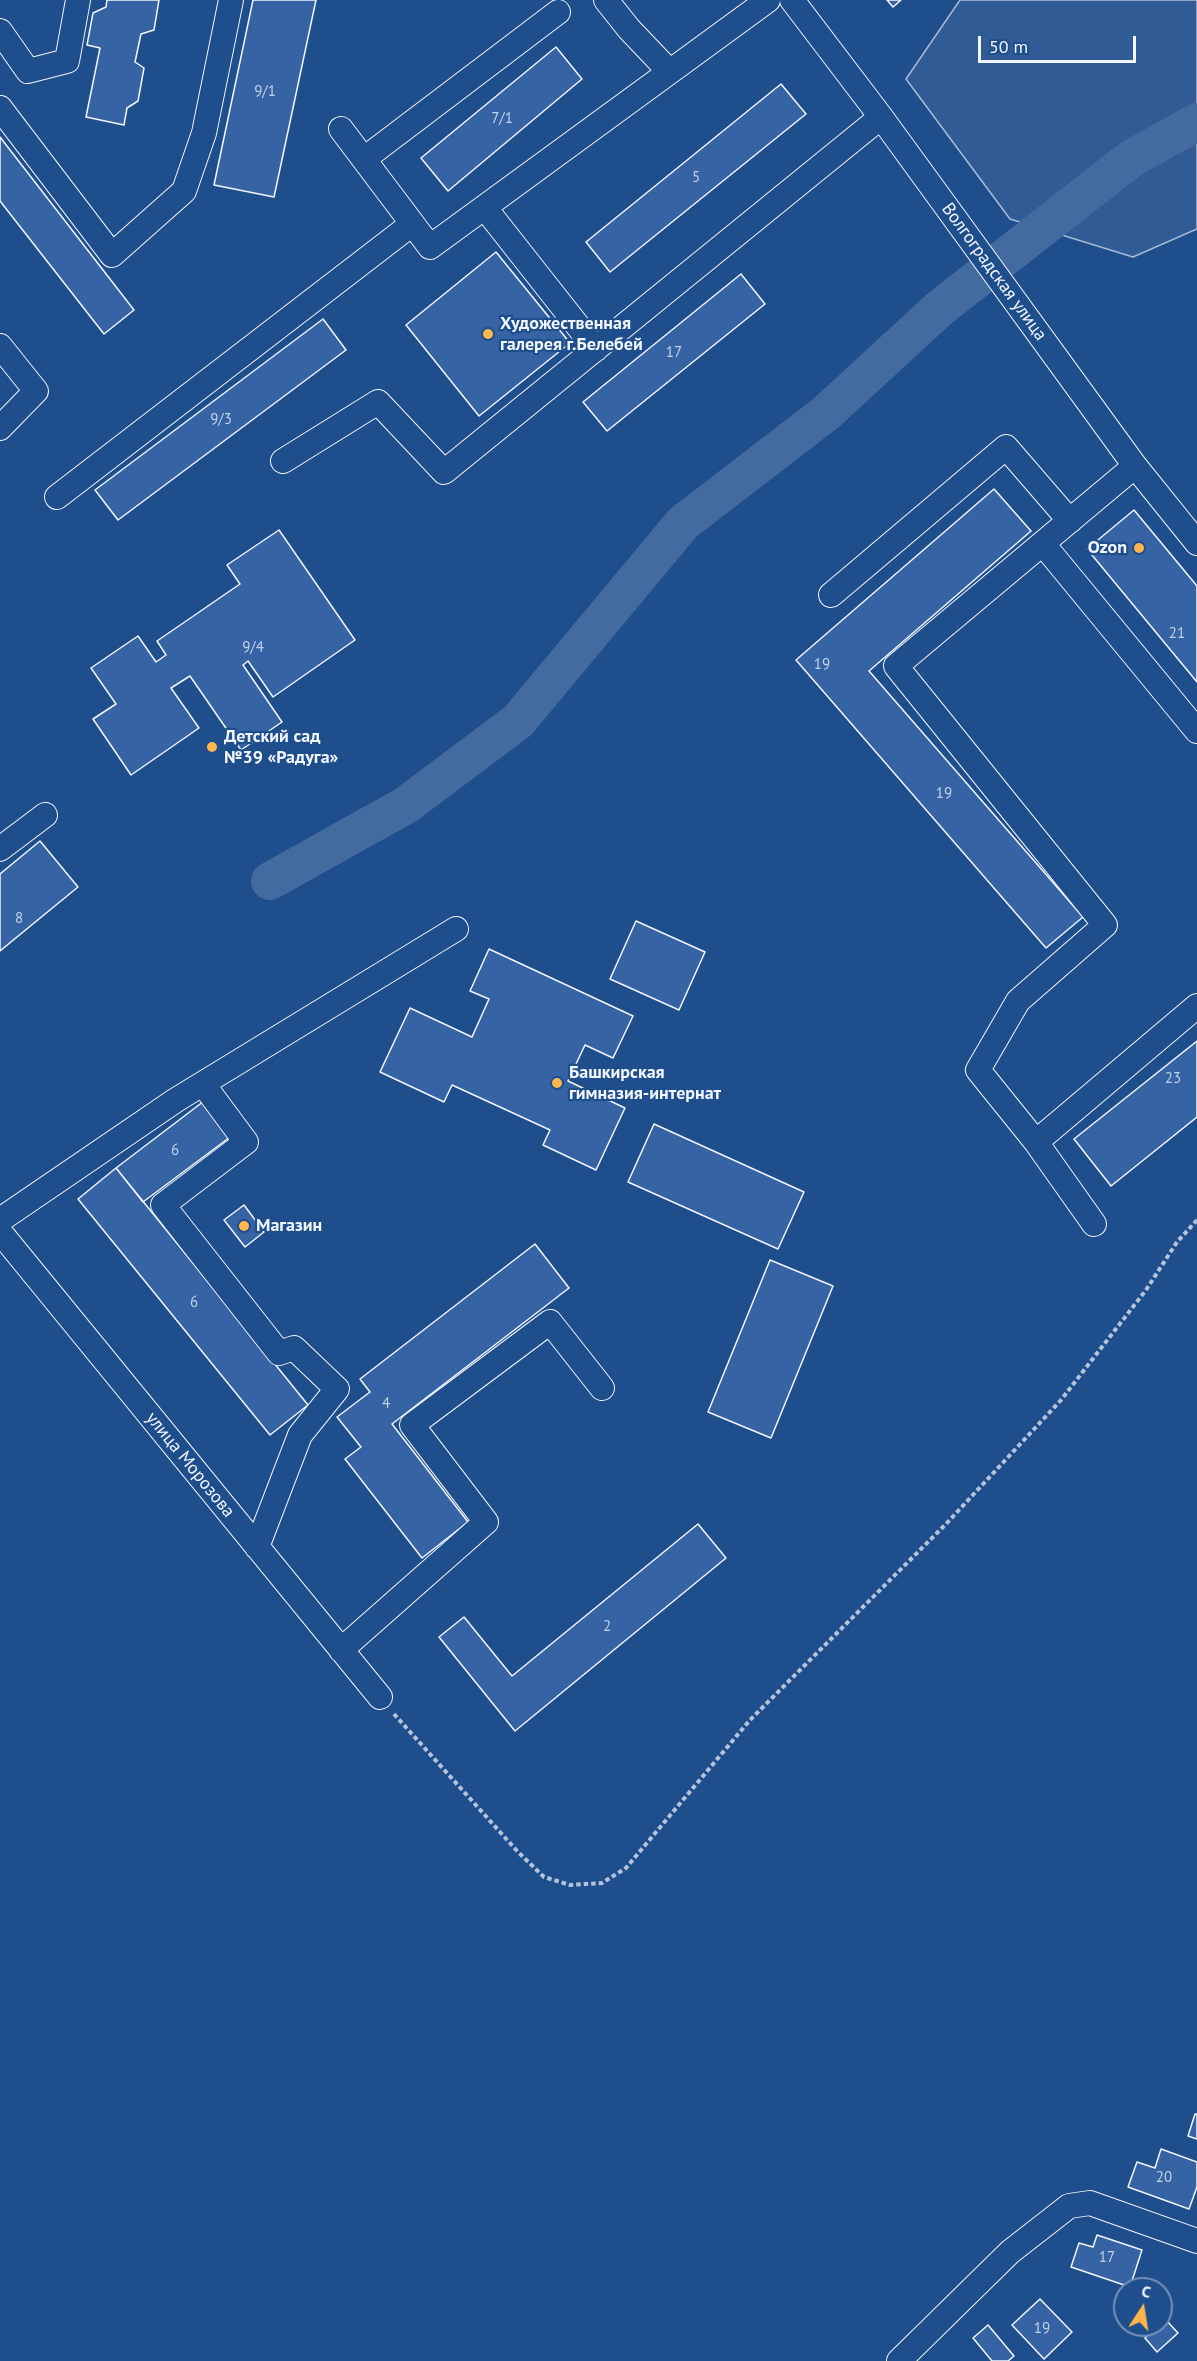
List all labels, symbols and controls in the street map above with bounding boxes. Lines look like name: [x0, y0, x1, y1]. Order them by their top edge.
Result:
scale bar: [981, 24, 1138, 62]
text: 50 m: [989, 35, 1028, 58]
house number: 9/1: [254, 83, 276, 101]
house number: 7/1: [491, 110, 513, 128]
house number: 5: [692, 169, 700, 187]
street label: Волгоградская улица: [937, 199, 1051, 345]
place label: Художественная галерея г.Белебей: [500, 313, 643, 356]
marker: Художественная галерея г.Белебей: [481, 327, 495, 341]
house number: 17: [666, 344, 682, 362]
house number: 9/3: [210, 411, 232, 429]
place label: Ozon: [1088, 537, 1127, 559]
marker: Ozon: [1132, 541, 1146, 555]
house number: 21: [1169, 625, 1185, 643]
house number: 9/4: [242, 639, 264, 657]
house number: 19: [814, 656, 830, 674]
place label: Детский сад №39 «Радуга»: [224, 726, 338, 768]
marker: Детский сад №39 «Радуга»: [205, 740, 219, 754]
house number: 19: [936, 785, 952, 803]
house number: 8: [15, 910, 23, 928]
place label: Башкирская гимназия-интернат: [569, 1062, 721, 1104]
house number: 23: [1165, 1070, 1181, 1088]
marker: Башкирская гимназия-интернат: [550, 1076, 564, 1090]
house number: 6: [171, 1142, 179, 1160]
place label: Магазин: [256, 1215, 322, 1237]
marker: Магазин: [237, 1219, 251, 1233]
house number: 6: [190, 1294, 198, 1312]
house number: 4: [382, 1395, 390, 1413]
street label: улица Морозова: [141, 1408, 239, 1522]
house number: 2: [603, 1618, 611, 1636]
house number: 20: [1156, 2169, 1172, 2187]
house number: 17: [1099, 2249, 1115, 2267]
north arrow: [1113, 2277, 1173, 2337]
text: С: [1140, 2281, 1153, 2302]
house number: 19: [1034, 2320, 1050, 2338]

